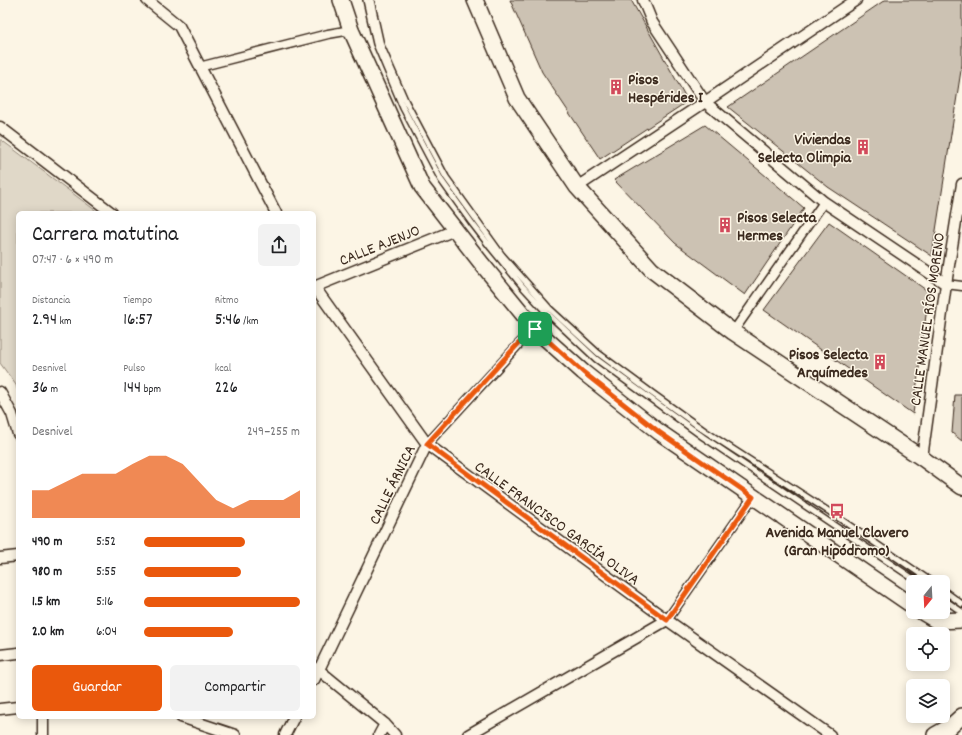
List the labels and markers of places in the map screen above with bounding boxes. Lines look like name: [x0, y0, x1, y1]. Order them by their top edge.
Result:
place label: Pisos Hespérides I: [628, 69, 704, 110]
building icon: Pisos Hespérides I: [607, 78, 625, 96]
place label: Viviendas Selecta Olimpia: [758, 129, 852, 170]
building icon: Viviendas Selecta Olimpia: [854, 138, 872, 156]
place label: Pisos Selecta Hermes: [737, 207, 818, 248]
building icon: Pisos Selecta Hermes: [716, 216, 734, 234]
pin: [518, 312, 552, 346]
place label: Pisos Selecta Arquímedes: [789, 344, 869, 385]
building icon: Pisos Selecta Arquímedes: [871, 353, 889, 371]
bus stop icon: Avenida Manuel Clavero (Gran Hipódromo): [828, 502, 846, 520]
place label: Avenida Manuel Clavero (Gran Hipódromo): [765, 522, 909, 563]

